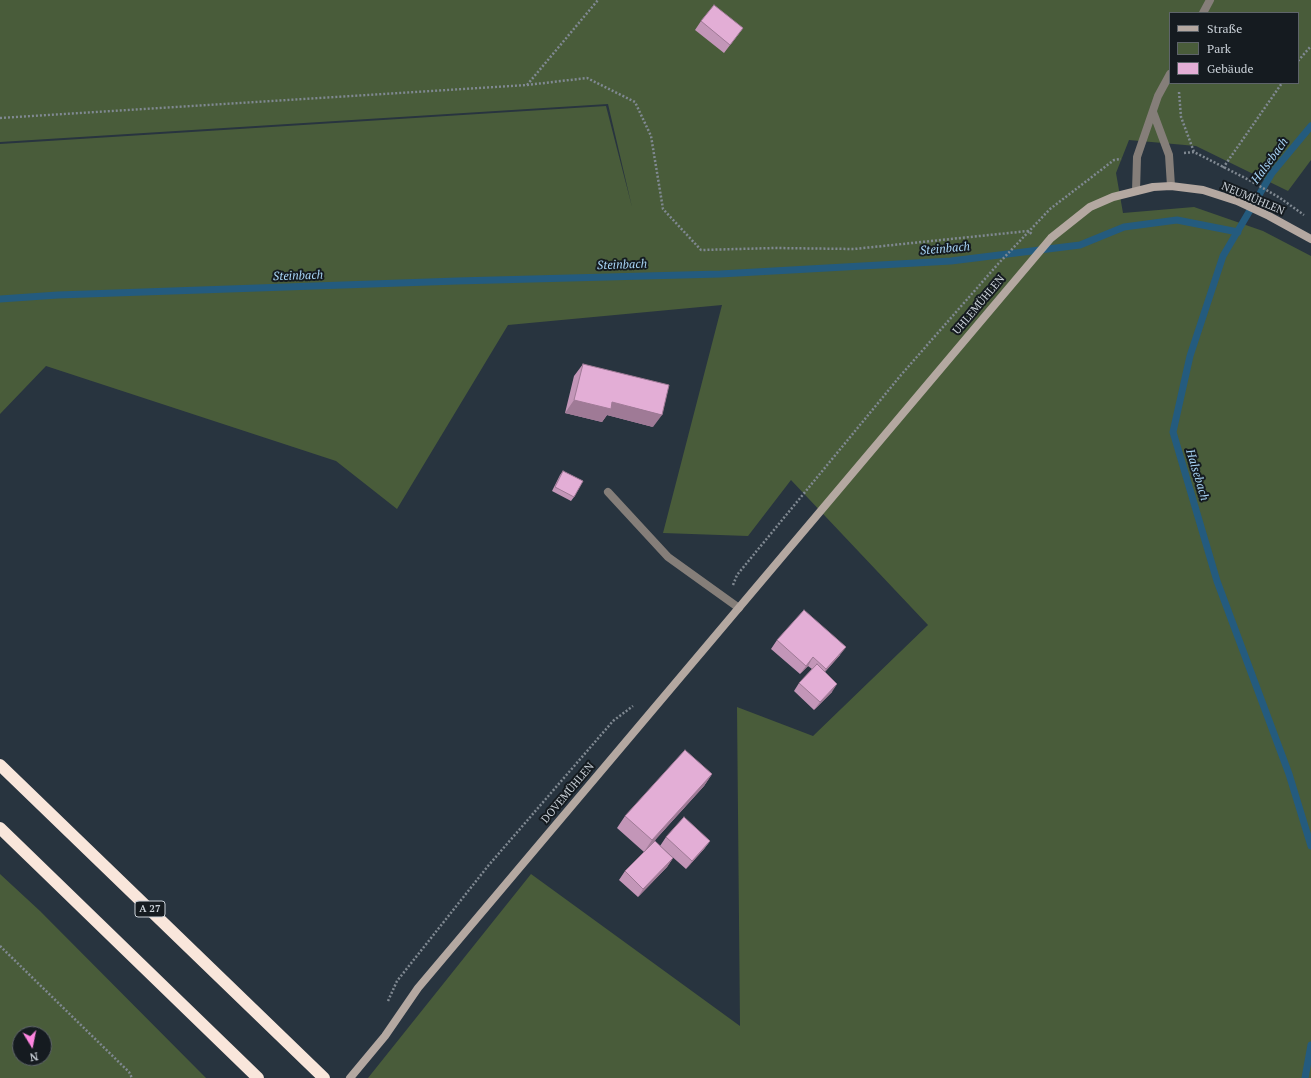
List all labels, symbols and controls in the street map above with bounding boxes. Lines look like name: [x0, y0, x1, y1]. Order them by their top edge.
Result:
legend: [1169, 12, 1299, 84]
text: Straße: [1207, 21, 1242, 36]
text: Park: [1207, 41, 1231, 56]
text: Gebäude: [1207, 61, 1253, 76]
water label: Halsebach: [1249, 135, 1291, 187]
street label: NEUMÜHLEN: [1219, 180, 1287, 218]
water label: Steinbach: [919, 240, 971, 258]
water label: Steinbach: [597, 257, 647, 273]
water label: Steinbach: [273, 268, 323, 284]
street label: UHLEMÜHLEN: [950, 273, 1008, 337]
water label: Halsebach: [1182, 447, 1212, 503]
street label: DOVEMÜHLEN: [539, 760, 597, 826]
road number: A 27: [135, 901, 165, 917]
north arrow: [12, 1026, 52, 1066]
text: N: [29, 1049, 39, 1064]

